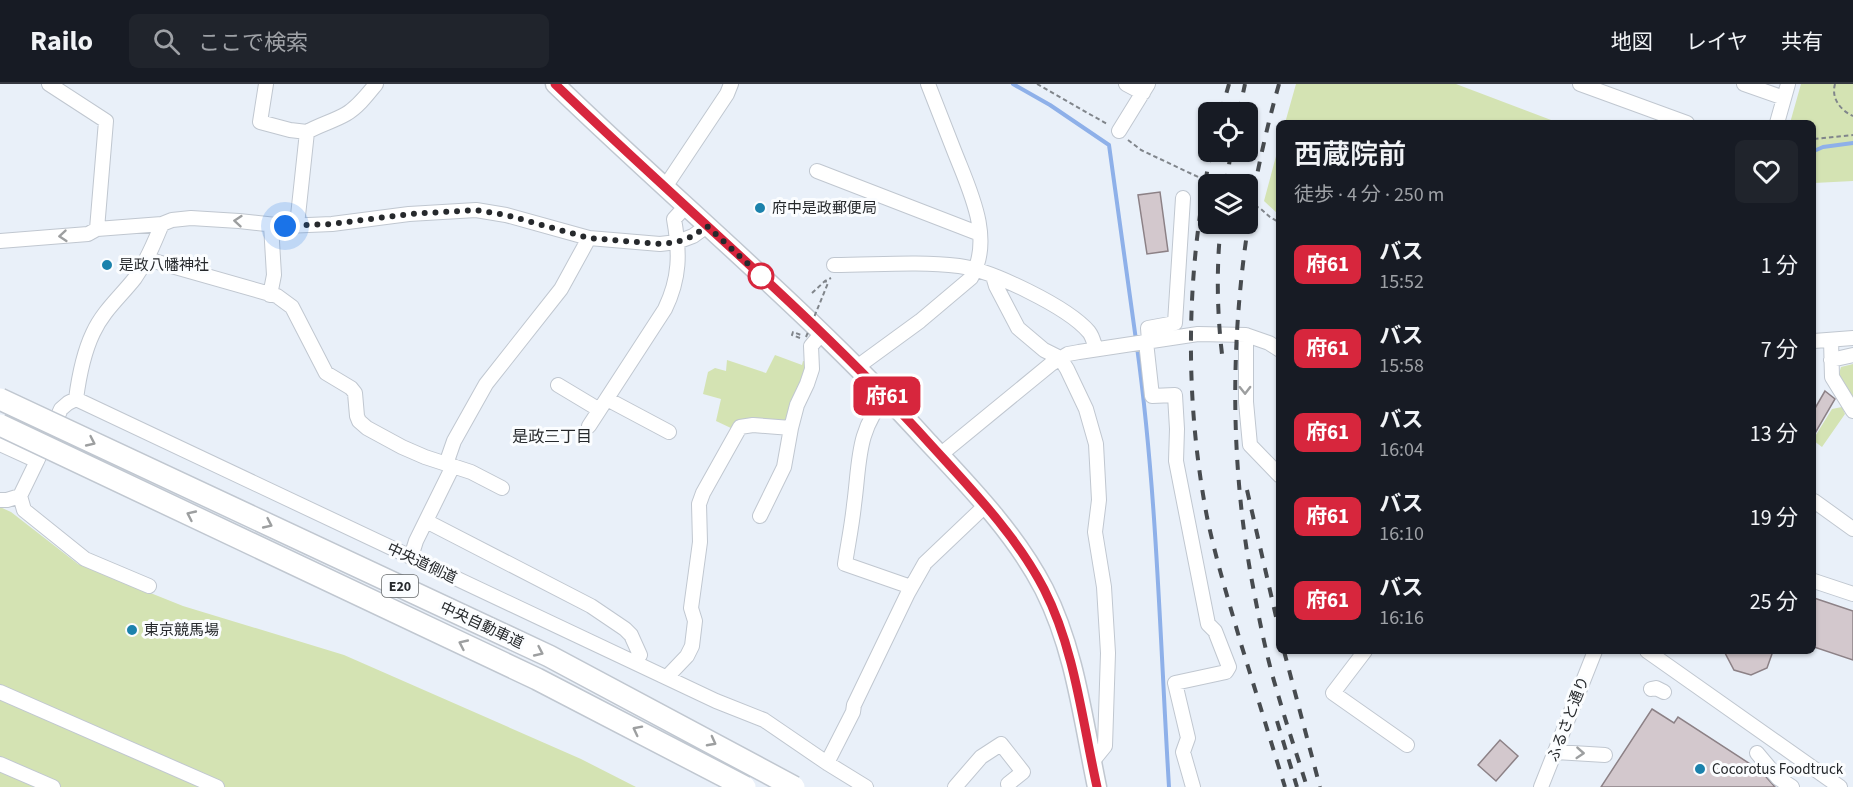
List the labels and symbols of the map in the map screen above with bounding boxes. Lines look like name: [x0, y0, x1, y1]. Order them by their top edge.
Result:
place label: 府中是政郵便局: [772, 198, 877, 219]
marker: 府中是政郵便局: [753, 201, 767, 215]
your location: [270, 211, 300, 241]
one-way arrow: [234, 215, 243, 228]
one-way arrow: [58, 229, 67, 242]
place label: 是政八幡神社: [119, 255, 209, 276]
marker: 是政八幡神社: [100, 258, 114, 272]
unlabelled marker: [748, 263, 774, 289]
line badge: 府61: [852, 376, 922, 416]
one-way arrow: [1239, 386, 1252, 395]
district label: 是政三丁目: [512, 426, 592, 448]
one-way arrow: [85, 434, 96, 446]
one-way arrow: [187, 511, 198, 523]
one-way arrow: [261, 517, 272, 529]
street label: 中央道側道: [383, 538, 460, 589]
road number: E20: [382, 575, 418, 597]
street label: 中央自動車道: [437, 597, 527, 654]
place label: 東京競馬場: [144, 620, 219, 641]
marker: 東京競馬場: [125, 623, 139, 637]
one-way arrow: [458, 639, 469, 651]
one-way arrow: [533, 644, 544, 656]
street label: ふるさと通り: [1543, 673, 1594, 765]
one-way arrow: [633, 726, 644, 737]
one-way arrow: [706, 735, 716, 746]
one-way arrow: [1576, 747, 1585, 760]
place label: Cocorotus Foodtruck: [1712, 759, 1844, 780]
marker: Cocorotus Foodtruck: [1693, 762, 1707, 776]

